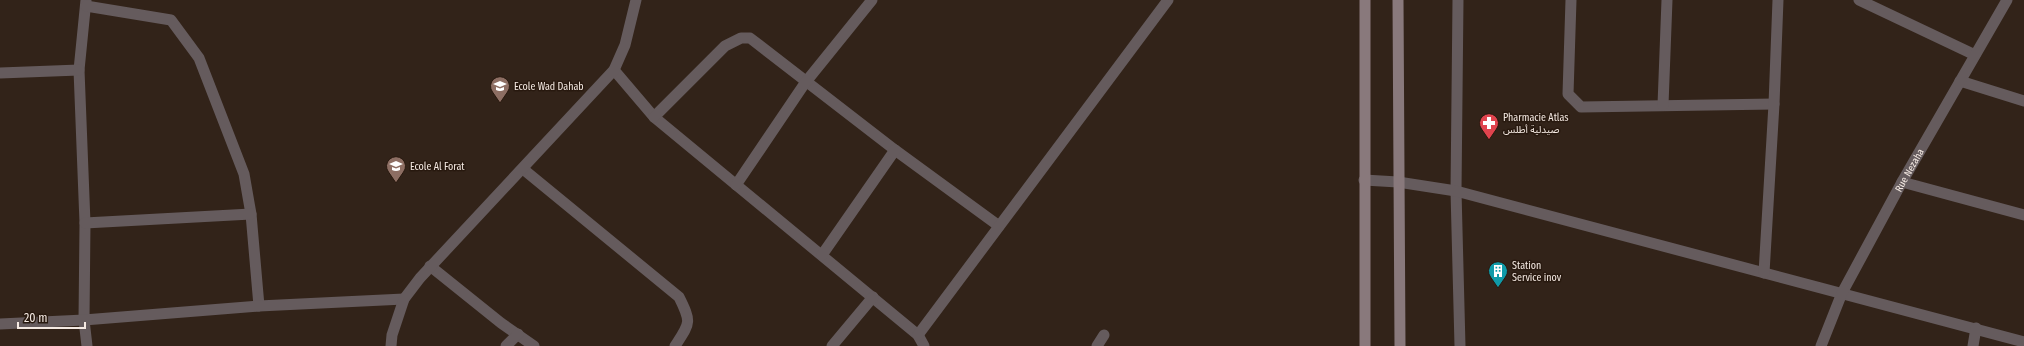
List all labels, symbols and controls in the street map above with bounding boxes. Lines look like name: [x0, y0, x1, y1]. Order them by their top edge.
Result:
school or university icon: Ecole Wad Dahab: [489, 75, 511, 103]
place label: Ecole Wad Dahab: [514, 81, 584, 93]
pharmacy icon: Pharmacie Atlas صيدلية أطلس: [1478, 112, 1500, 140]
place label: Pharmacie Atlas صيدلية أطلس: [1503, 112, 1569, 136]
street label: Rue Nezaha: [1893, 147, 1927, 194]
school or university icon: Ecole Al Forat: [385, 155, 407, 183]
place label: Ecole Al Forat: [410, 161, 465, 173]
building icon: Station Service inov: [1487, 260, 1509, 288]
place label: Station Service inov: [1512, 260, 1562, 284]
scale bar: [18, 304, 85, 330]
text: 20 m: [24, 311, 48, 325]

